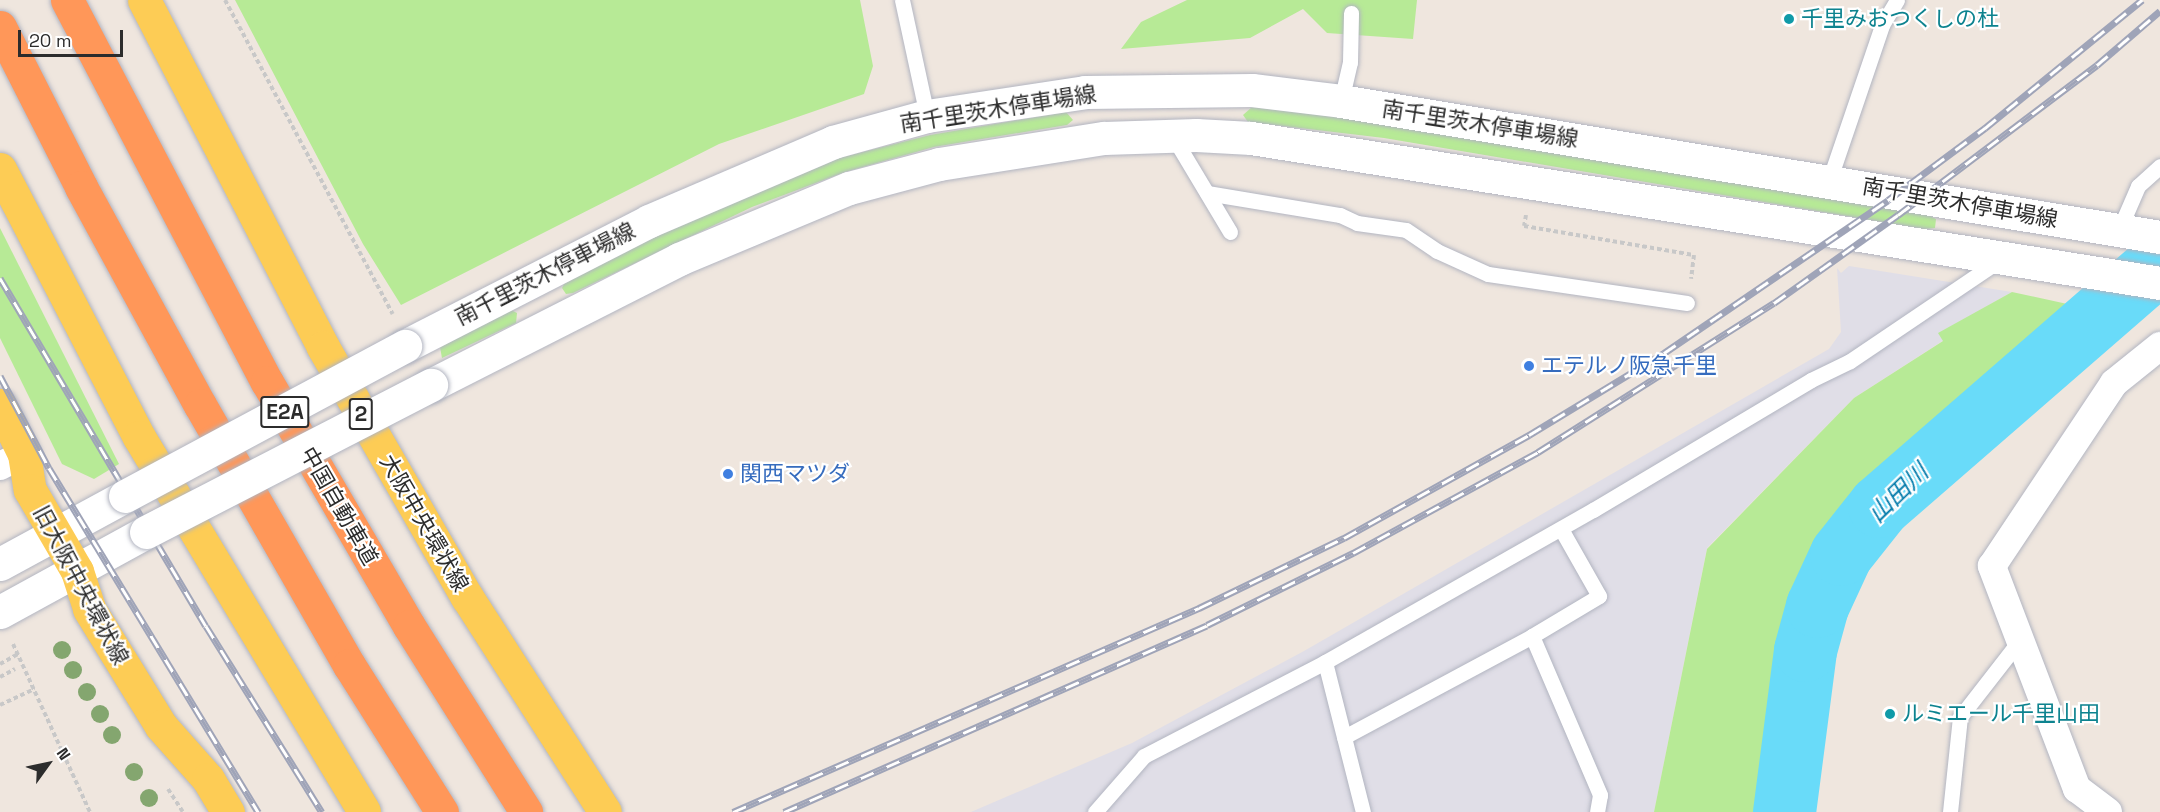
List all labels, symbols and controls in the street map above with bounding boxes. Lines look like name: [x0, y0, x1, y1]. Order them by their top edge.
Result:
place label: 千里みおつくしの杜: [1801, 6, 1999, 32]
marker: 千里みおつくしの杜: [1782, 12, 1796, 26]
scale bar: [21, 18, 126, 56]
text: 20 m: [29, 29, 72, 52]
street label: 南千里茨木停車場線: [898, 80, 1098, 138]
street label: 南千里茨木停車場線: [1380, 95, 1580, 153]
street label: 南千里茨木停車場線: [1860, 173, 2060, 233]
street label: 南千里茨木停車場線: [451, 217, 639, 331]
place label: エテルノ阪急千里: [1541, 353, 1717, 379]
marker: エテルノ阪急千里: [1522, 359, 1536, 373]
road number: E2A: [260, 394, 310, 430]
road number: 2: [348, 396, 374, 432]
street label: 中国自動車道: [295, 442, 383, 570]
street label: 大阪中央環状線: [374, 450, 474, 596]
water label: 山田川: [1862, 458, 1934, 528]
place label: 関西マツダ: [740, 461, 850, 487]
marker: 関西マツダ: [721, 467, 735, 481]
street label: 旧大阪中央環状線: [28, 501, 134, 669]
place label: ルミエール千里山田: [1902, 701, 2100, 727]
marker: ルミエール千里山田: [1883, 707, 1897, 721]
north arrow: [18, 734, 78, 794]
text: N: [52, 744, 75, 764]

